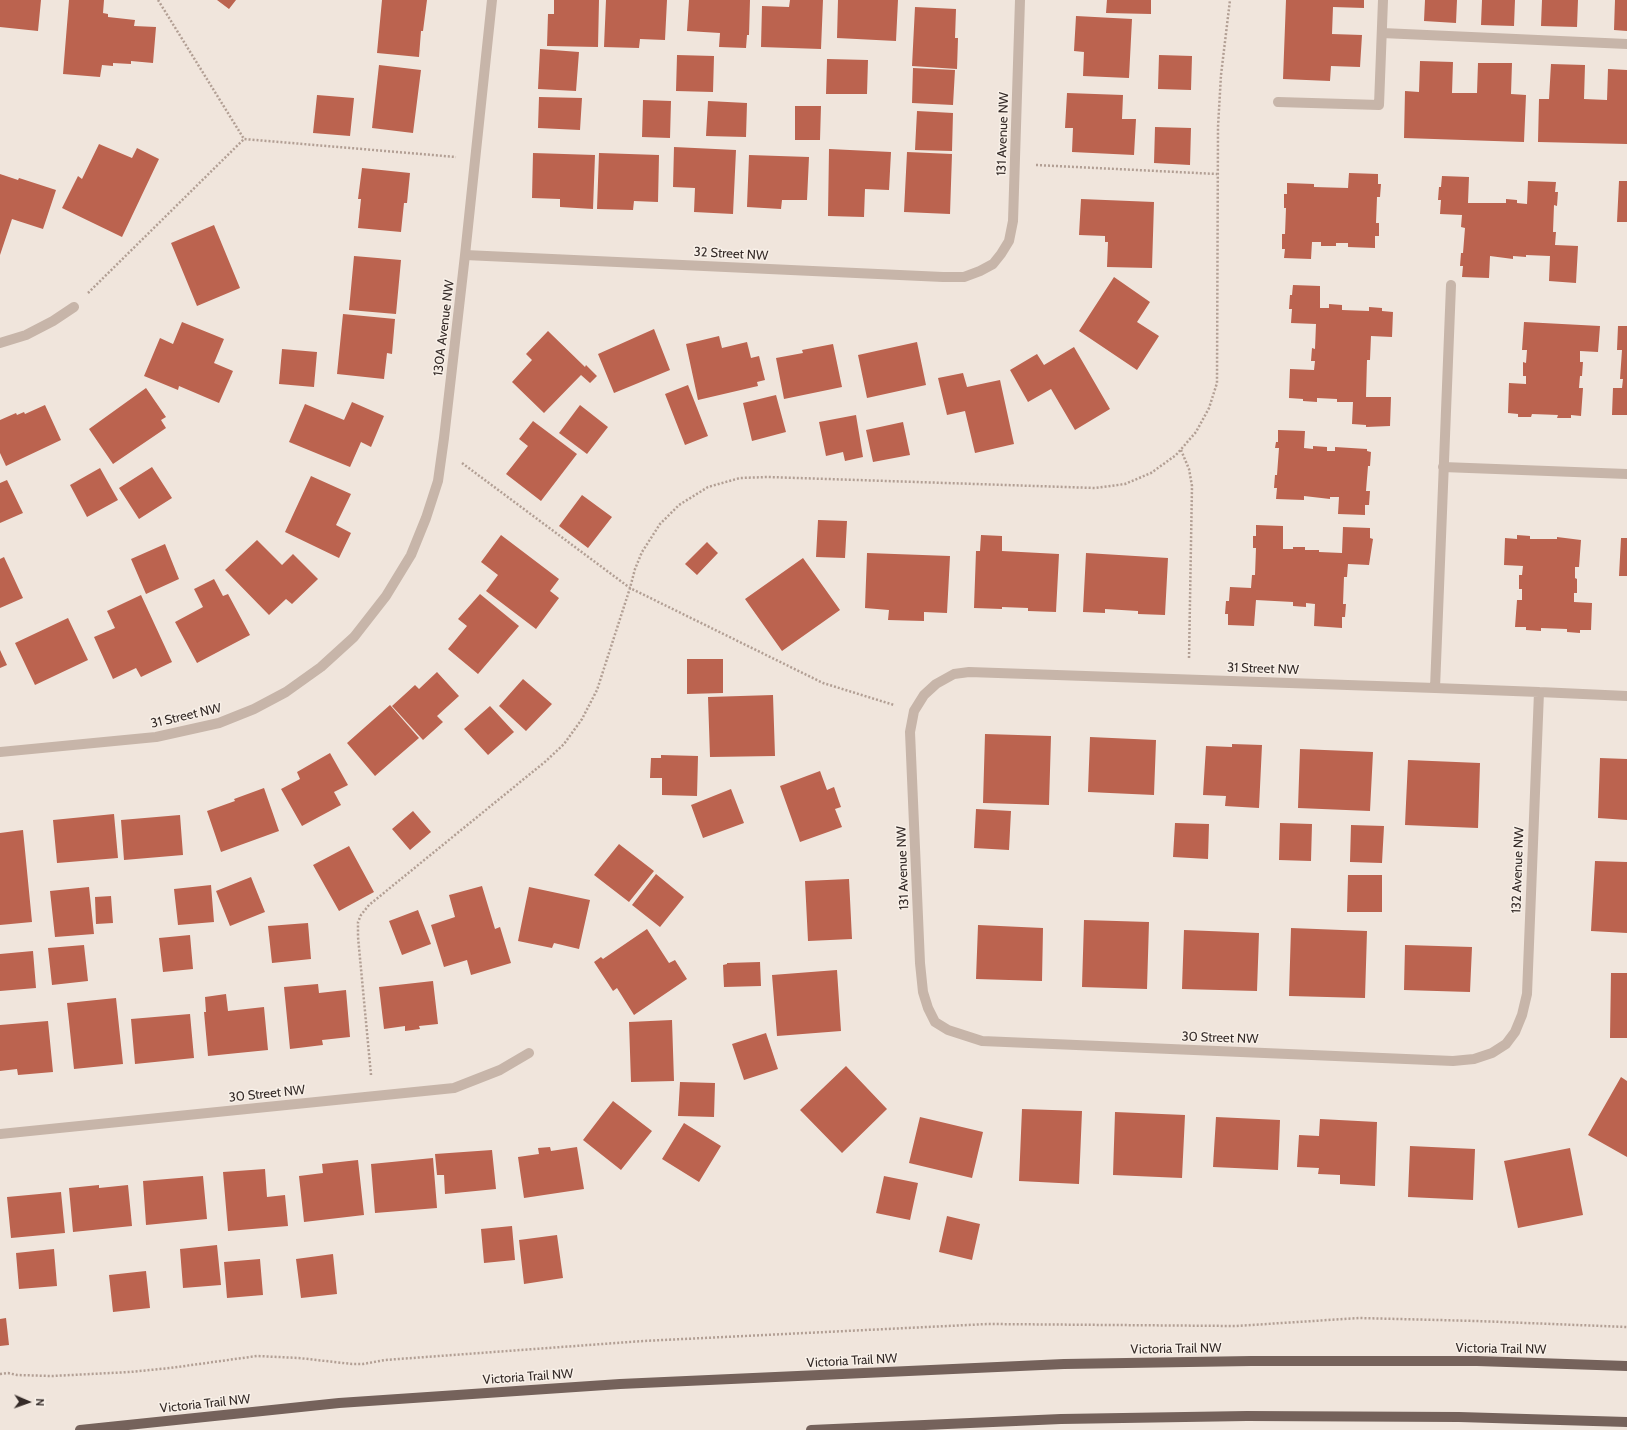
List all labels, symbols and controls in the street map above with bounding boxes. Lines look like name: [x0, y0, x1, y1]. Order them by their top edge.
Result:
street label: 131 Avenue NW: [994, 92, 1012, 176]
street label: 32 Street NW: [693, 244, 769, 264]
street label: 130A Avenue NW: [430, 279, 458, 377]
street label: 31 Street NW: [1227, 660, 1299, 678]
street label: 31 Street NW: [149, 700, 223, 732]
street label: 131 Avenue NW: [894, 826, 912, 910]
street label: 132 Avenue NW: [1509, 826, 1527, 914]
street label: 30 Street NW: [1181, 1029, 1259, 1047]
street label: 30 Street NW: [228, 1082, 306, 1106]
street label: Victoria Trail NW: [1130, 1340, 1222, 1358]
street label: Victoria Trail NW: [1455, 1340, 1547, 1358]
street label: Victoria Trail NW: [806, 1351, 898, 1371]
street label: Victoria Trail NW: [482, 1366, 574, 1388]
north arrow: [8, 1382, 48, 1422]
street label: Victoria Trail NW: [159, 1391, 251, 1417]
text: N: [33, 1398, 47, 1407]

